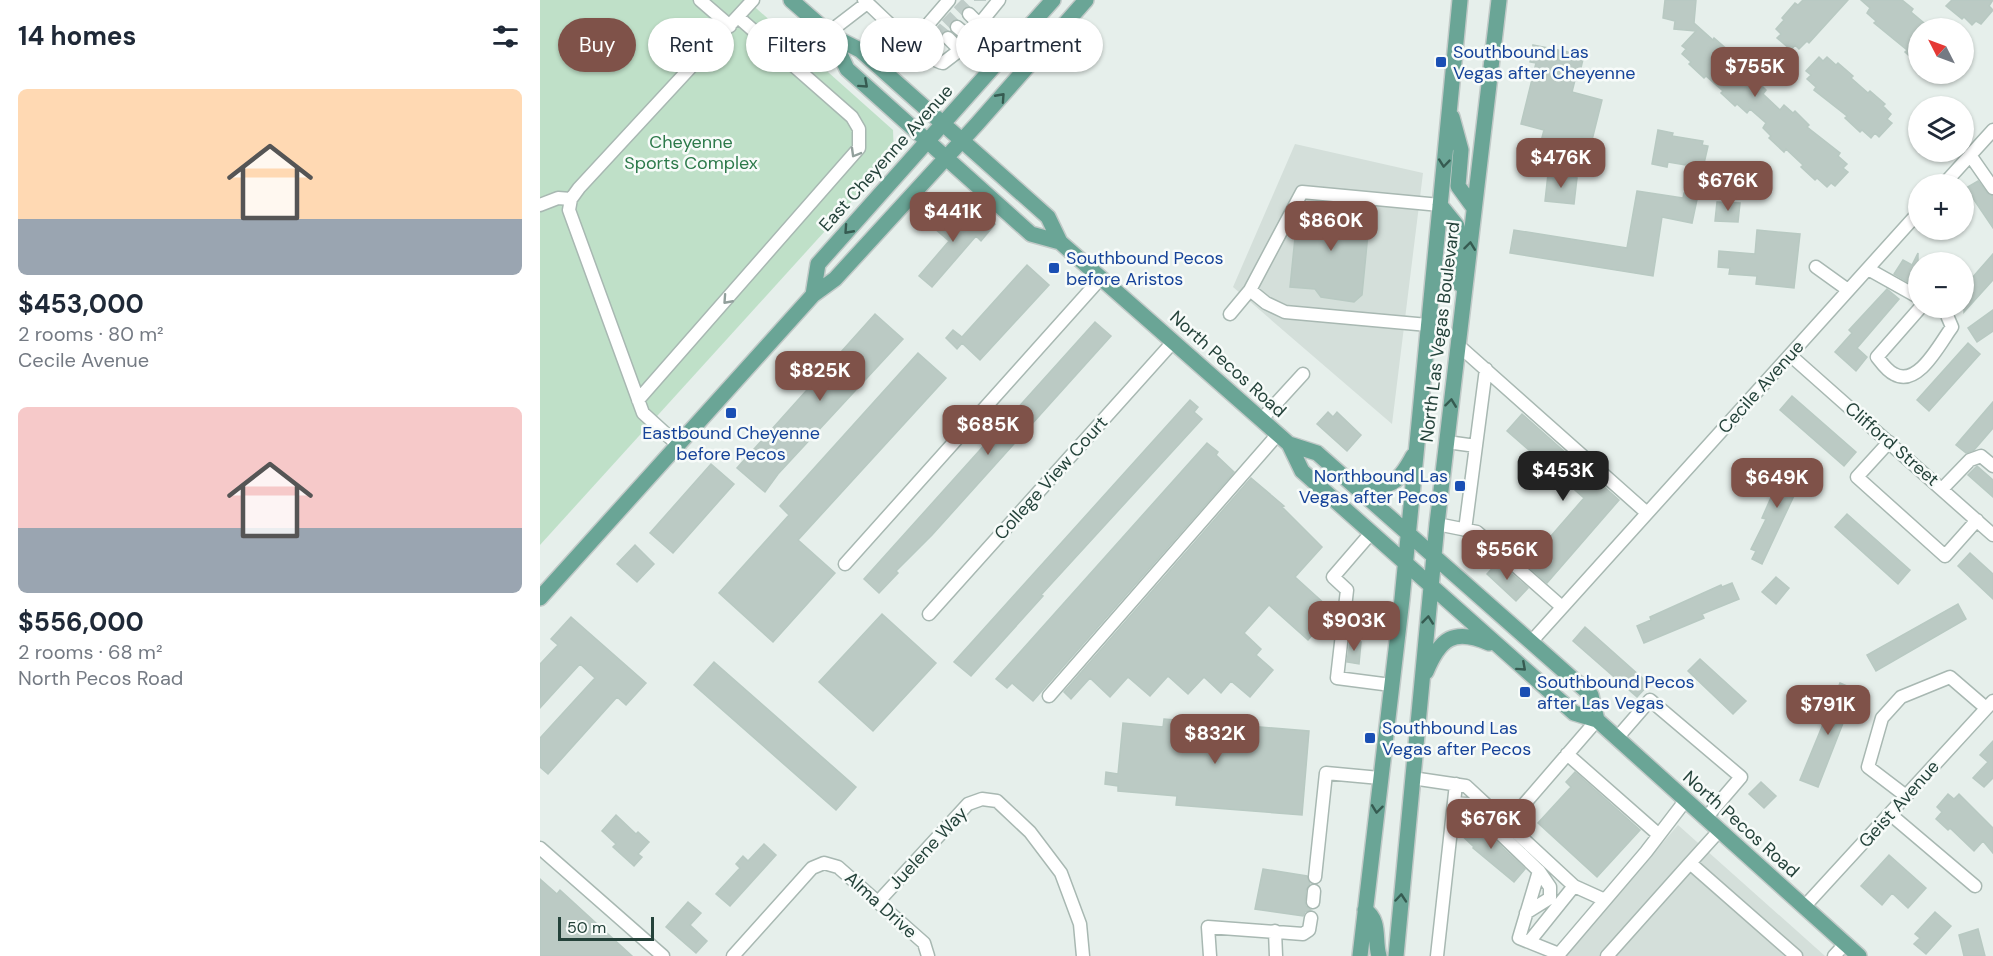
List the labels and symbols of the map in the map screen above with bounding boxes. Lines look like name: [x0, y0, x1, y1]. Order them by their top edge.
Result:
north arrow: [1908, 18, 1974, 84]
place label: Southbound Las Vegas after Cheyenne: [1453, 40, 1635, 85]
pin: $755K: [1713, 47, 1797, 98]
marker: Southbound Las Vegas after Cheyenne: [1434, 55, 1448, 69]
one-way arrow: [857, 77, 868, 88]
street label: East Cheyenne Avenue: [814, 79, 958, 237]
one-way arrow: [994, 93, 1005, 104]
park label: Cheyenne Sports Complex: [624, 130, 758, 175]
pin: $476K: [1519, 138, 1603, 189]
one-way arrow: [851, 147, 862, 157]
one-way arrow: [1438, 158, 1451, 167]
pin: $676K: [1686, 161, 1770, 212]
pin: $441K: [911, 192, 995, 243]
pin: $860K: [1289, 201, 1373, 252]
street label: North Las Vegas Boulevard: [1415, 220, 1465, 444]
one-way arrow: [844, 223, 855, 234]
one-way arrow: [1463, 242, 1476, 251]
place label: Southbound Pecos before Aristos: [1066, 246, 1224, 291]
marker: Southbound Pecos before Aristos: [1047, 261, 1061, 275]
one-way arrow: [723, 293, 734, 303]
street label: North Pecos Road: [1165, 305, 1291, 423]
street label: Cecile Avenue: [1713, 335, 1809, 439]
pin: $825K: [778, 351, 862, 402]
street label: Clifford Street: [1840, 396, 1944, 492]
one-way arrow: [1445, 399, 1457, 408]
pin: $685K: [946, 405, 1030, 456]
marker: Eastbound Cheyenne before Pecos: [724, 406, 738, 420]
street label: College View Court: [989, 411, 1113, 545]
place label: Eastbound Cheyenne before Pecos: [642, 421, 820, 466]
pin: $453K: [1521, 451, 1605, 502]
pin: $649K: [1735, 458, 1819, 509]
place label: Northbound Las Vegas after Pecos: [1299, 464, 1448, 509]
marker: Northbound Las Vegas after Pecos: [1453, 479, 1467, 493]
pin: $556K: [1465, 530, 1549, 581]
pin: $903K: [1312, 601, 1396, 652]
one-way arrow: [1421, 616, 1434, 625]
one-way arrow: [1515, 660, 1525, 671]
place label: Southbound Pecos after Las Vegas: [1537, 670, 1695, 715]
marker: Southbound Pecos after Las Vegas: [1518, 685, 1532, 699]
pin: $791K: [1786, 685, 1870, 736]
pin: $832K: [1173, 714, 1257, 765]
place label: Southbound Las Vegas after Pecos: [1382, 716, 1531, 761]
marker: Southbound Las Vegas after Pecos: [1363, 731, 1377, 745]
street label: Geist Avenue: [1853, 755, 1945, 853]
street label: North Pecos Road: [1678, 765, 1804, 883]
pin: $676K: [1449, 799, 1533, 850]
street label: Juelene Way: [883, 801, 973, 895]
one-way arrow: [1371, 805, 1384, 814]
street label: Alma Drive: [840, 866, 922, 944]
one-way arrow: [1394, 893, 1407, 902]
scale bar: [558, 914, 654, 942]

